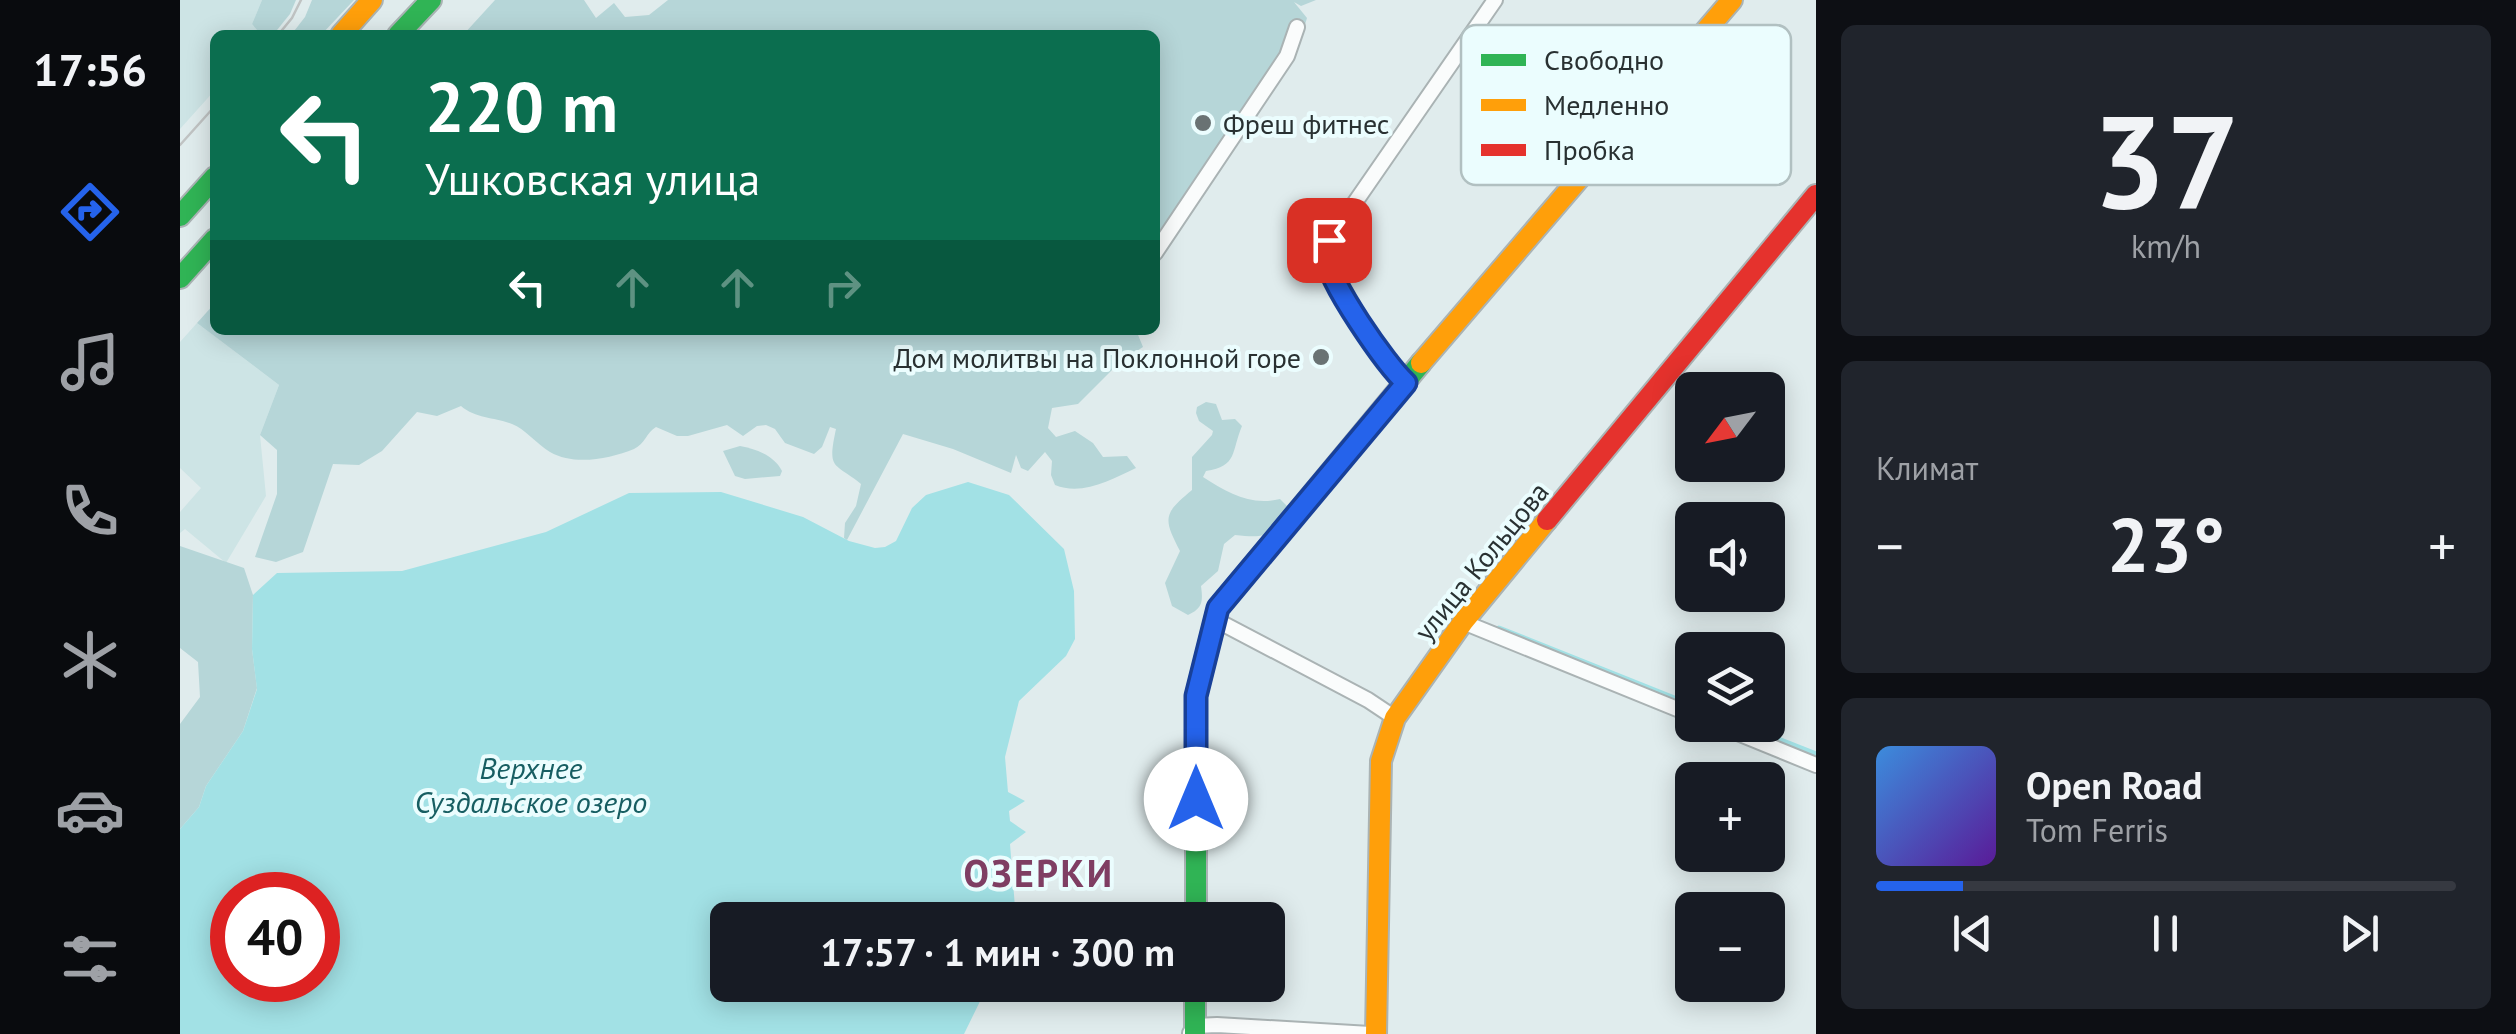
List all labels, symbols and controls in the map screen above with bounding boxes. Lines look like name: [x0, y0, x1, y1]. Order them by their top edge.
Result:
legend: [1461, 25, 1791, 185]
text: 17:56: [33, 40, 147, 98]
text: Свободно: [1544, 41, 1664, 78]
text: 220 m: [425, 61, 618, 151]
icon: left: [260, 70, 390, 200]
text: 37: [2092, 76, 2240, 244]
text: Медленно: [1544, 86, 1669, 123]
place label: Фреш фитнес: [1223, 105, 1389, 142]
marker: Фреш фитнес: [1192, 112, 1214, 134]
text: Пробка: [1544, 131, 1635, 168]
text: Ушковская улица: [425, 149, 760, 207]
icon: directions: [55, 177, 125, 247]
pin: [1287, 198, 1372, 283]
icon: arrive: [1302, 213, 1357, 268]
text: km/h: [2131, 225, 2201, 267]
icon: left: [500, 260, 555, 315]
icon: ahead: [605, 260, 660, 315]
icon: ahead: [710, 260, 765, 315]
icon: right: [815, 260, 870, 315]
icon: music: [55, 327, 125, 397]
place label: Дом молитвы на Поклонной горе: [893, 339, 1301, 376]
marker: Дом молитвы на Поклонной горе: [1310, 346, 1332, 368]
north arrow: [1675, 372, 1785, 482]
map controls: [1675, 372, 1785, 1002]
text: Климат: [1876, 447, 1978, 489]
street label: улица Кольцова: [1406, 474, 1556, 648]
icon: phone: [55, 476, 125, 546]
text: 23°: [2107, 496, 2225, 593]
button: sound: [1675, 502, 1785, 612]
text: −: [1876, 510, 1904, 581]
text: +: [2428, 510, 2456, 581]
icon: climate: [55, 625, 125, 695]
button: layers: [1675, 632, 1785, 742]
position arrow: [1144, 747, 1248, 851]
water label: Верхнее Суздальское озеро: [415, 748, 647, 821]
text: Open Road: [2026, 760, 2202, 809]
button: +: [1675, 762, 1785, 872]
icon: car: [55, 775, 125, 845]
text: Tom Ferris: [2026, 809, 2168, 851]
district label: ОЗЕРКИ: [964, 848, 1114, 897]
speed limit sign: 40: [210, 872, 340, 1002]
button: −: [1675, 892, 1785, 1002]
icon: previous: [1945, 906, 2000, 961]
icon: pause: [2138, 906, 2193, 961]
icon: next: [2332, 906, 2387, 961]
icon: filters: [55, 924, 125, 994]
text: 17:57 · 1 мин · 300 m: [820, 927, 1175, 976]

